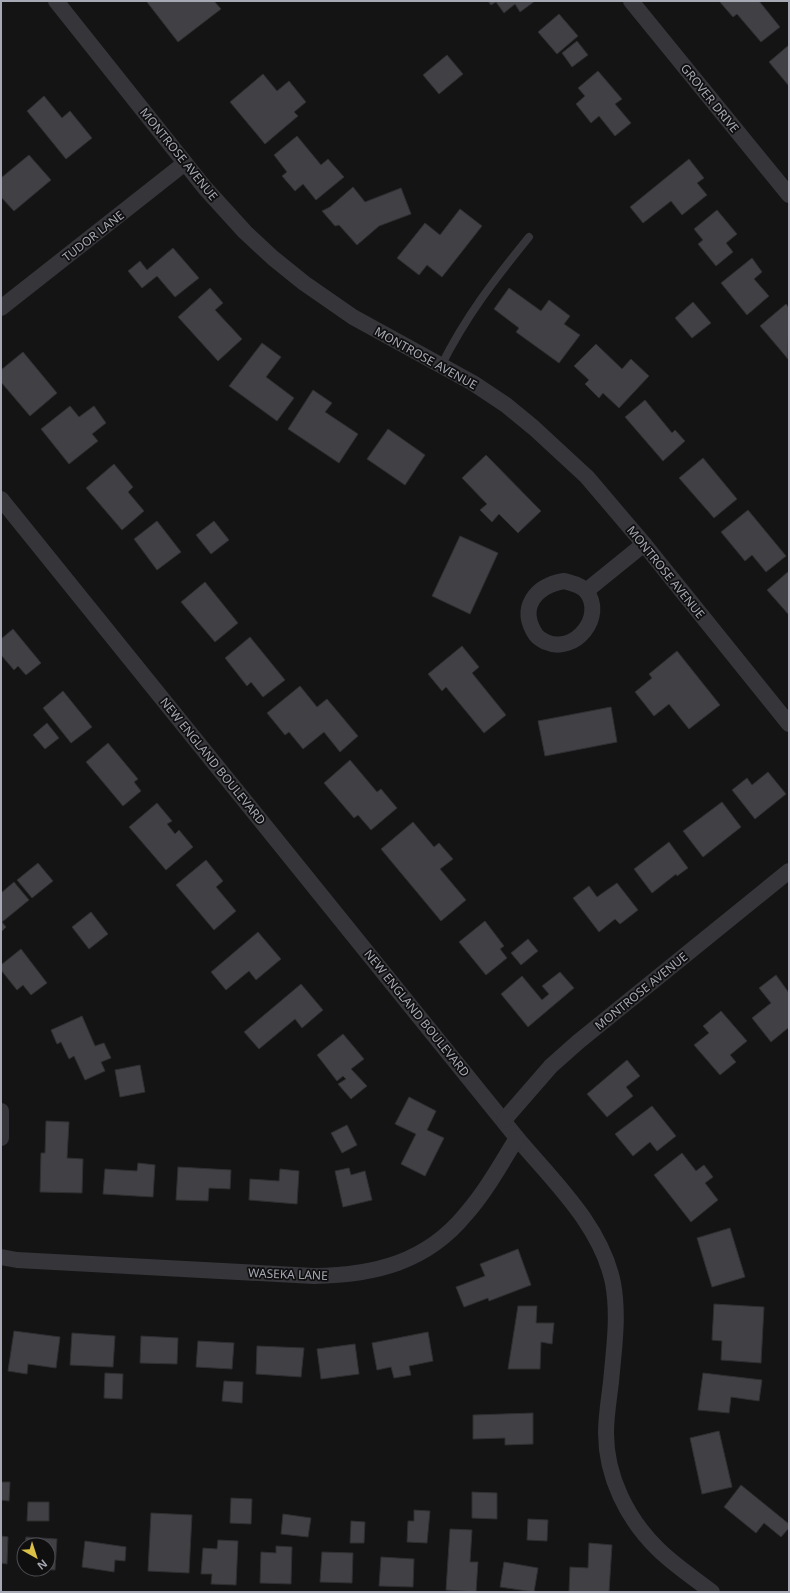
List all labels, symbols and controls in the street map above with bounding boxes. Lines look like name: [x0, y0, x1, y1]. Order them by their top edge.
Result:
street label: GROVER DRIVE: [677, 60, 743, 136]
street label: MONTROSE AVENUE: [136, 104, 222, 204]
street label: TUDOR LANE: [59, 207, 127, 265]
street label: MONTROSE AVENUE: [372, 323, 480, 393]
street label: MONTROSE AVENUE: [623, 522, 709, 622]
street label: NEW ENGLAND BOULEVARD: [156, 694, 270, 828]
street label: NEW ENGLAND BOULEVARD: [360, 946, 474, 1080]
street label: MONTROSE AVENUE: [591, 948, 691, 1034]
street label: WASEKA LANE: [248, 1264, 328, 1284]
north arrow: [16, 1537, 56, 1577]
text: N: [34, 1557, 51, 1574]

